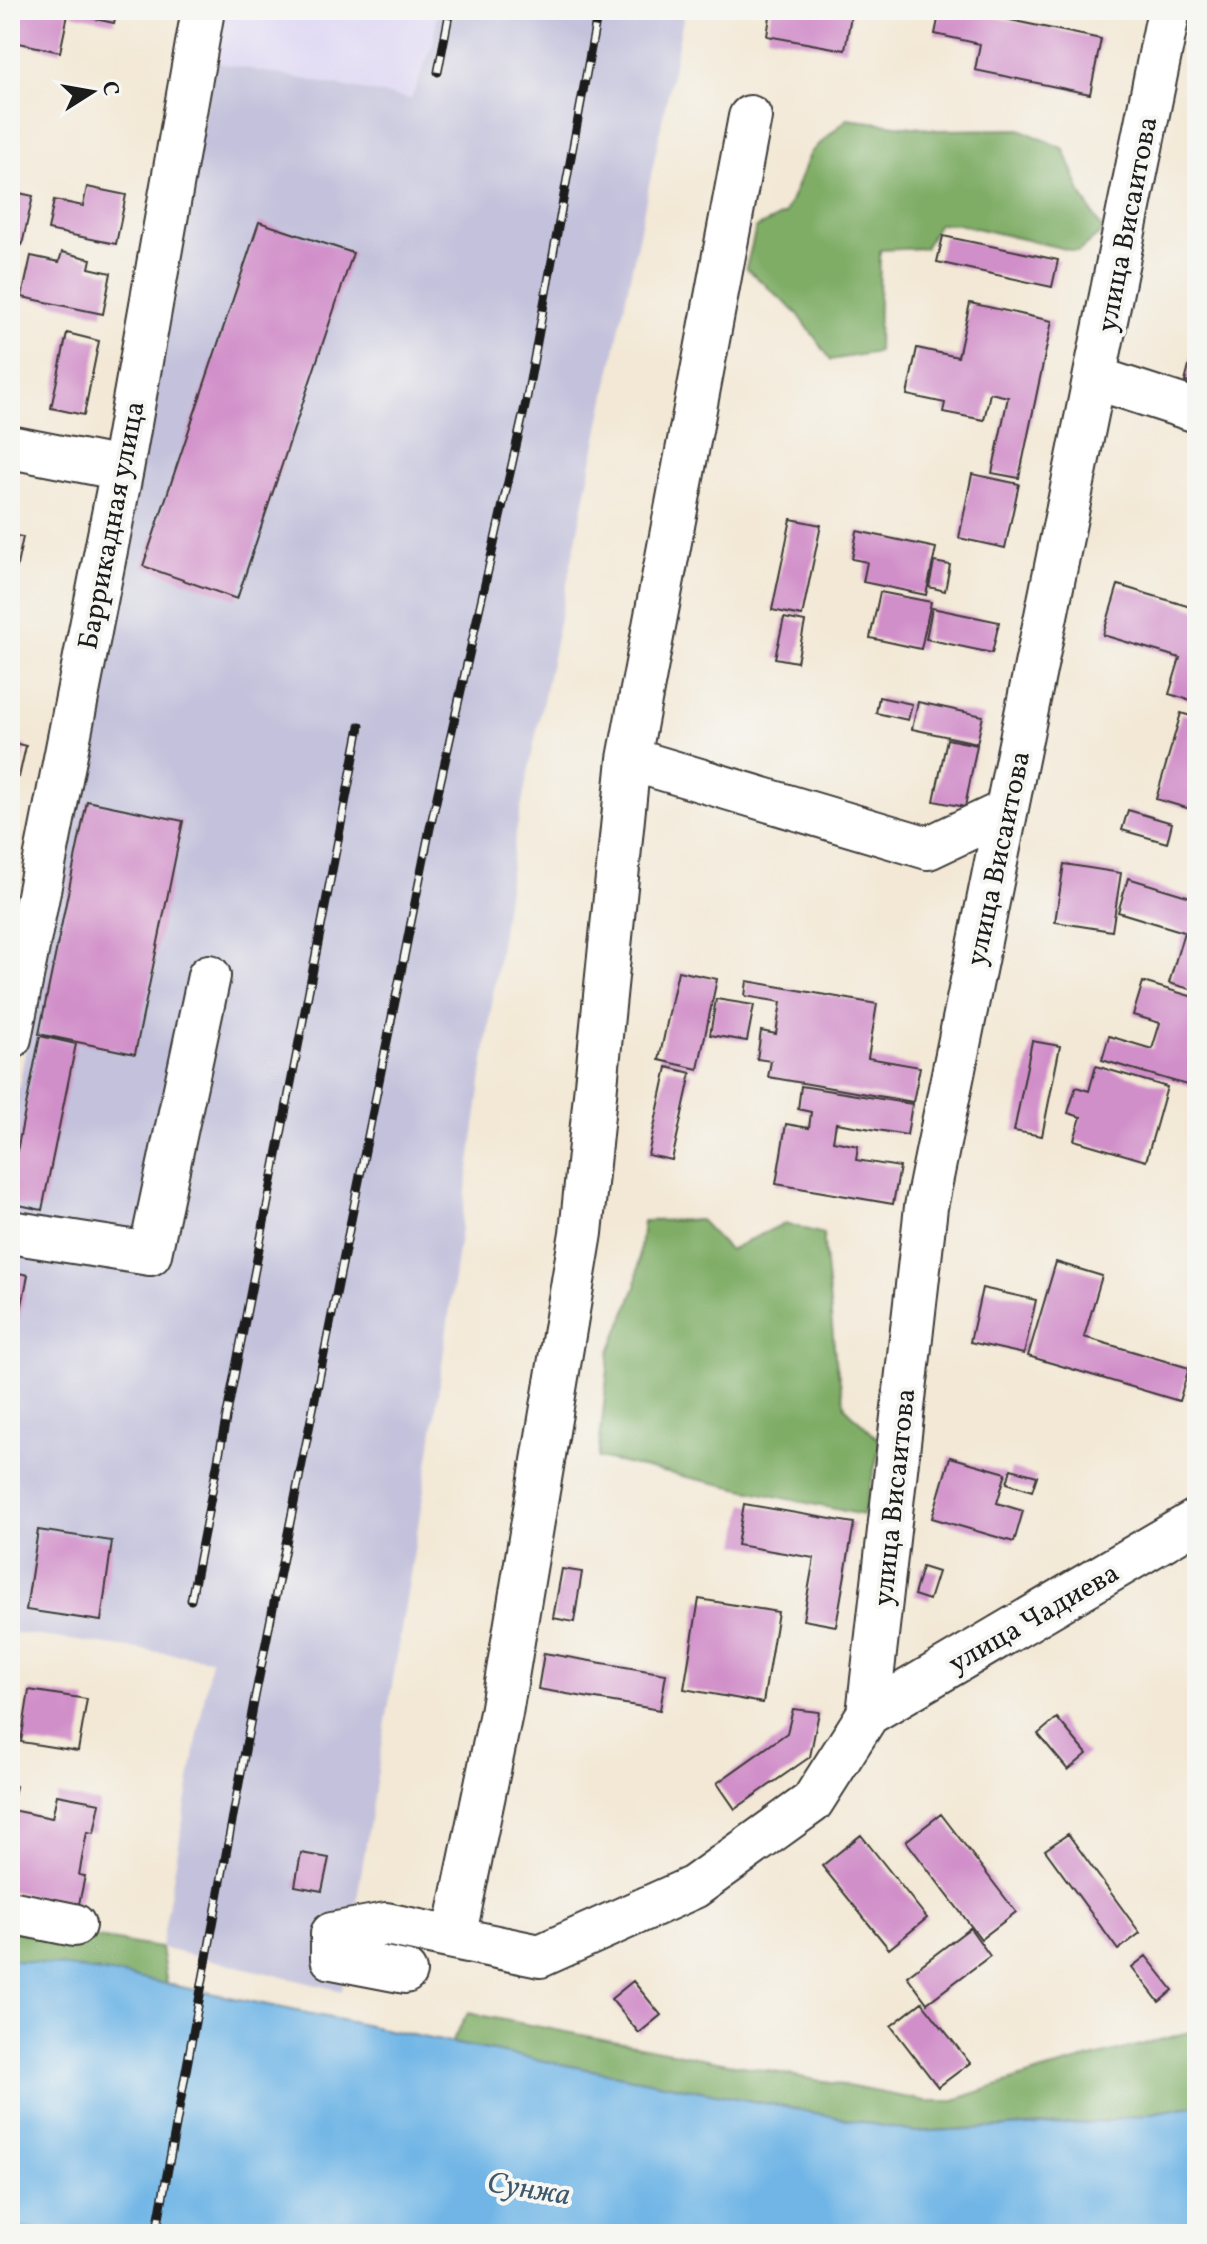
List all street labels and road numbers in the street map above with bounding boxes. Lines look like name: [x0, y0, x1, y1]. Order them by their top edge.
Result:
street label: улица Висаитова: [1088, 114, 1168, 335]
street label: Баррикадная улица: [69, 398, 156, 653]
street label: улица Висаитова: [958, 748, 1041, 969]
street label: улица Висаитова: [865, 1387, 926, 1608]
street label: улица Чадиева: [942, 1554, 1127, 1684]

